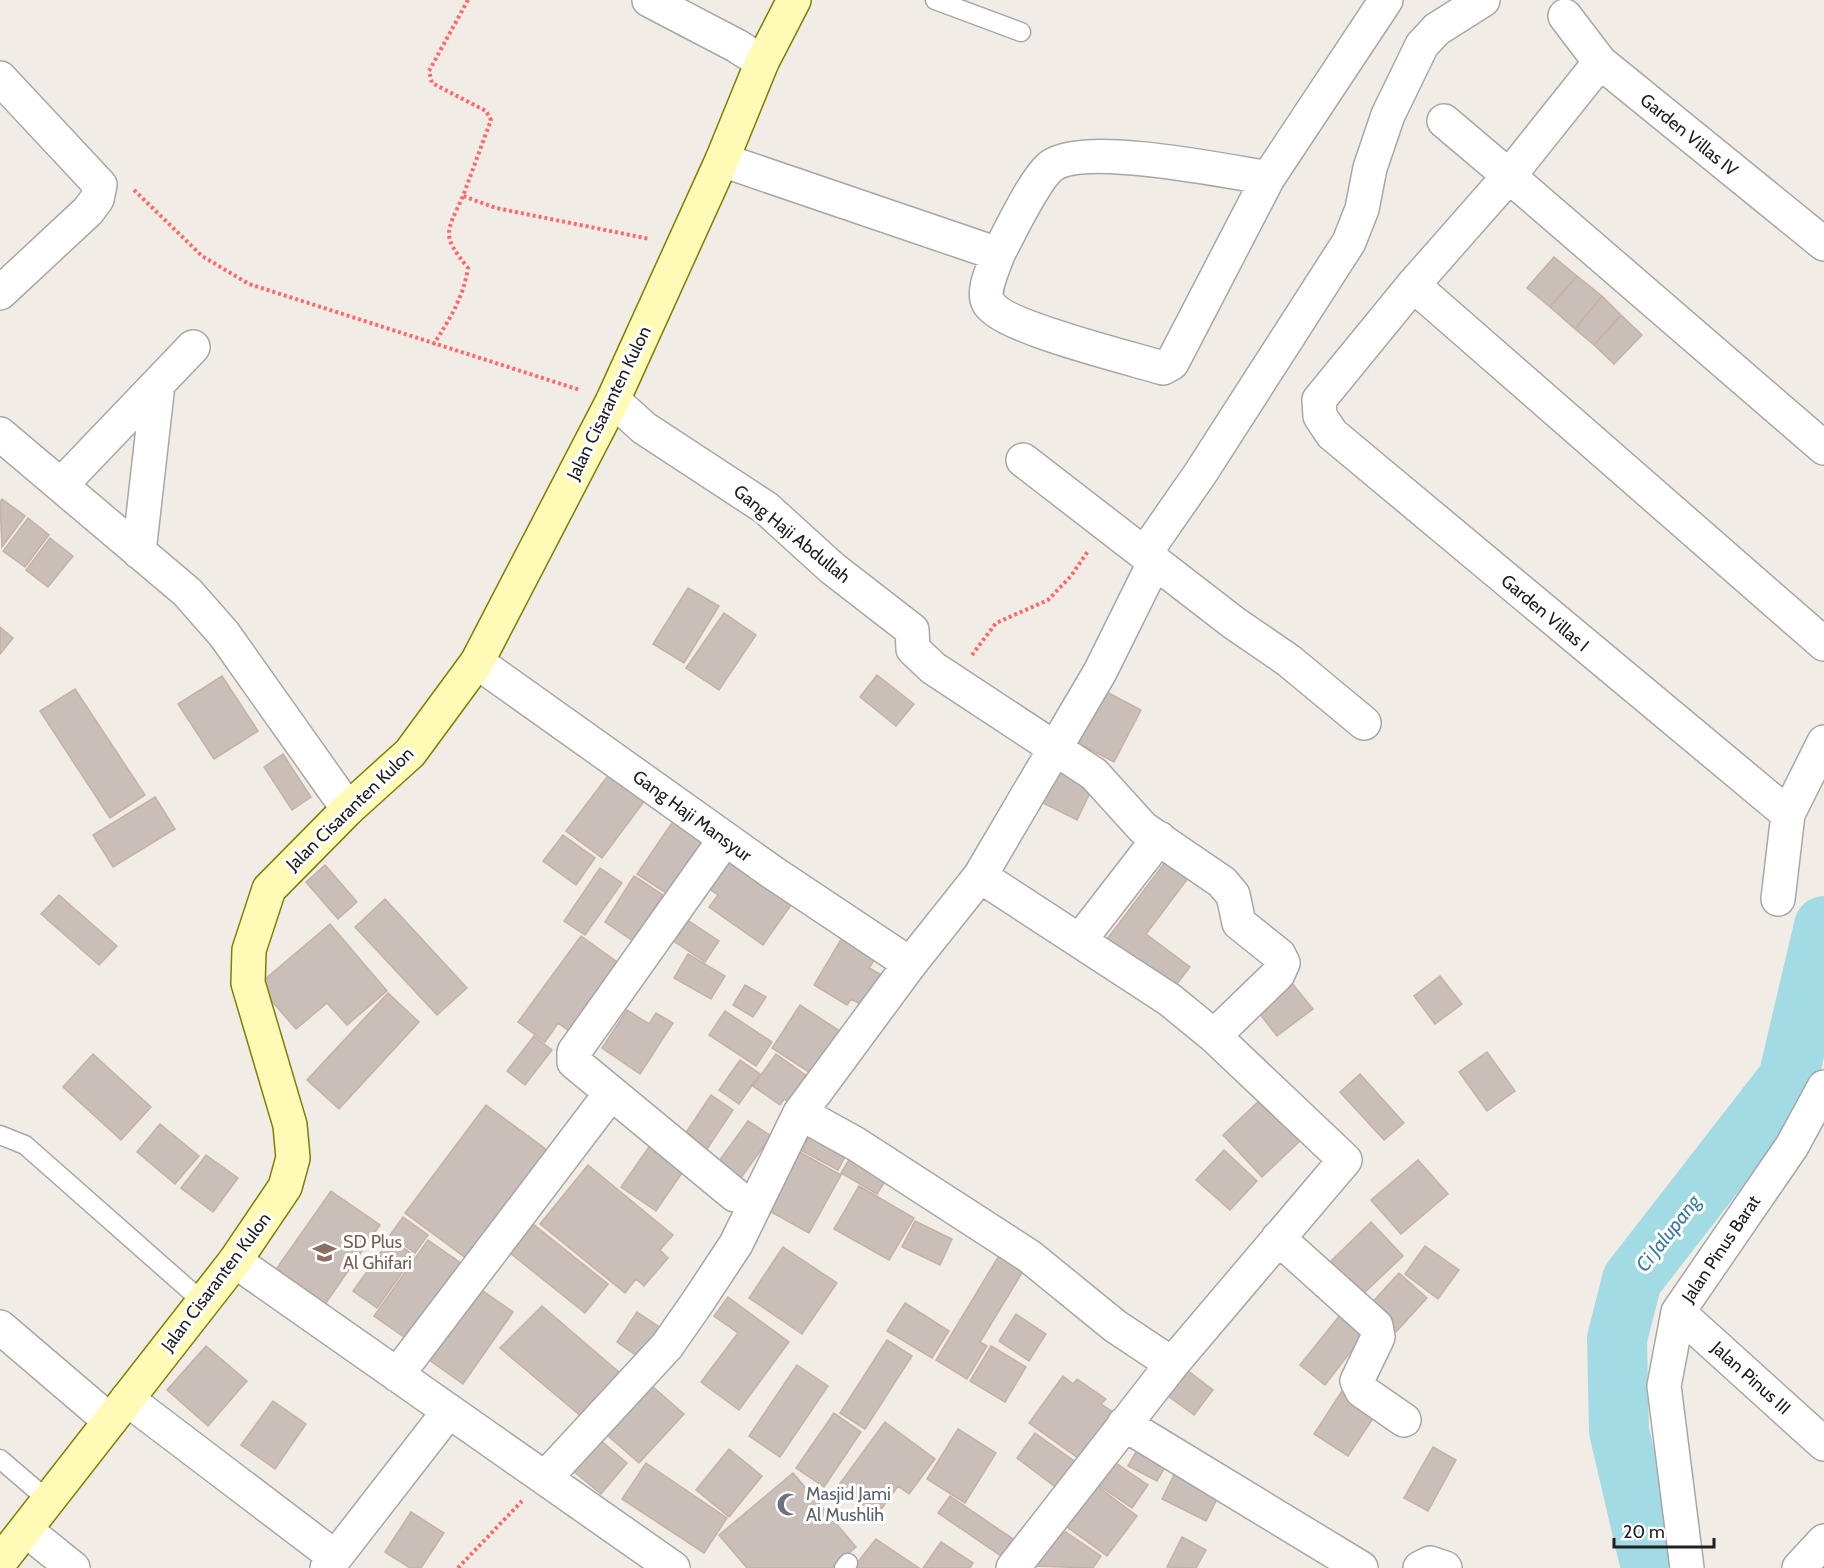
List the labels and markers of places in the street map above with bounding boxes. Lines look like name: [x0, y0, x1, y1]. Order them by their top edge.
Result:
place label: SD Plus Al Ghifari: [343, 1231, 412, 1274]
school or university icon: SD Plus Al Ghifari: [312, 1239, 338, 1265]
place label: Masjid Jami Al Mushlih: [806, 1483, 891, 1526]
mosque icon: Masjid Jami Al Mushlih: [775, 1491, 801, 1517]

